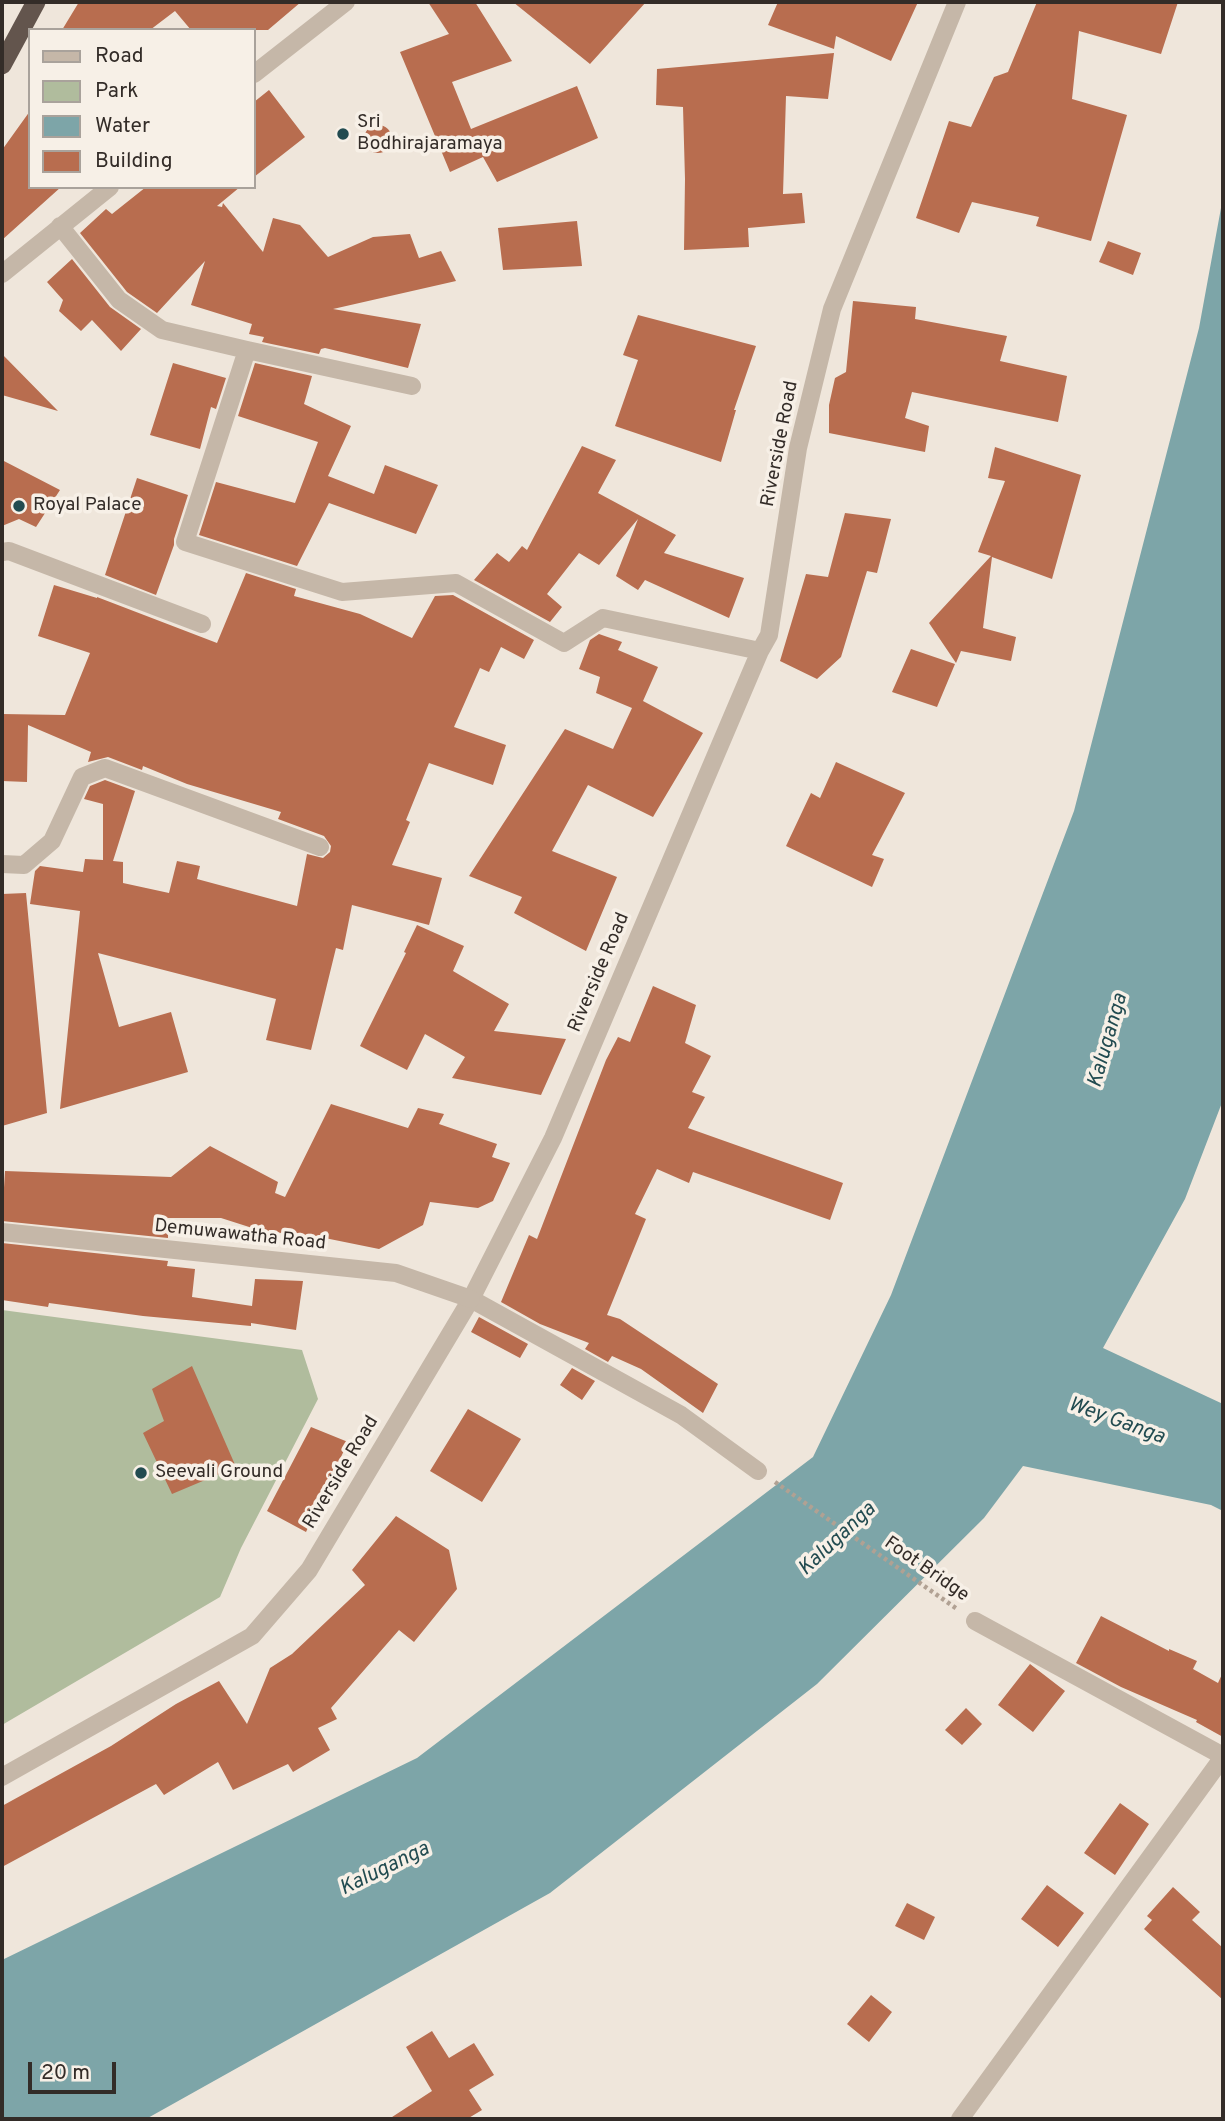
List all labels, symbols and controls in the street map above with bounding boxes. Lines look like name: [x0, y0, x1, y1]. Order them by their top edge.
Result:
legend: [28, 28, 256, 189]
text: Road: [95, 43, 144, 70]
text: Park: [95, 78, 138, 105]
place label: Sri Bodhirajaramaya: [357, 112, 502, 156]
text: Water: [95, 113, 150, 140]
marker: Sri Bodhirajaramaya: [335, 126, 351, 142]
text: Building: [95, 148, 173, 175]
street label: Riverside Road: [758, 379, 804, 509]
place label: Royal Palace: [33, 495, 141, 517]
marker: Royal Palace: [11, 498, 27, 514]
street label: Riverside Road: [565, 910, 635, 1036]
water label: Kaluganga: [1084, 991, 1134, 1091]
street label: Demuwawatha Road: [153, 1216, 327, 1256]
water label: Wey Ganga: [1064, 1393, 1168, 1451]
street label: Riverside Road: [299, 1412, 385, 1534]
place label: Seevali Ground: [155, 1462, 283, 1484]
marker: Seevali Ground: [133, 1465, 149, 1481]
water label: Kaluganga: [794, 1498, 882, 1582]
street label: Foot Bridge: [879, 1532, 973, 1608]
water label: Kaluganga: [336, 1837, 434, 1903]
scale bar: [32, 2048, 119, 2092]
text: 20 m: [41, 2060, 90, 2087]

